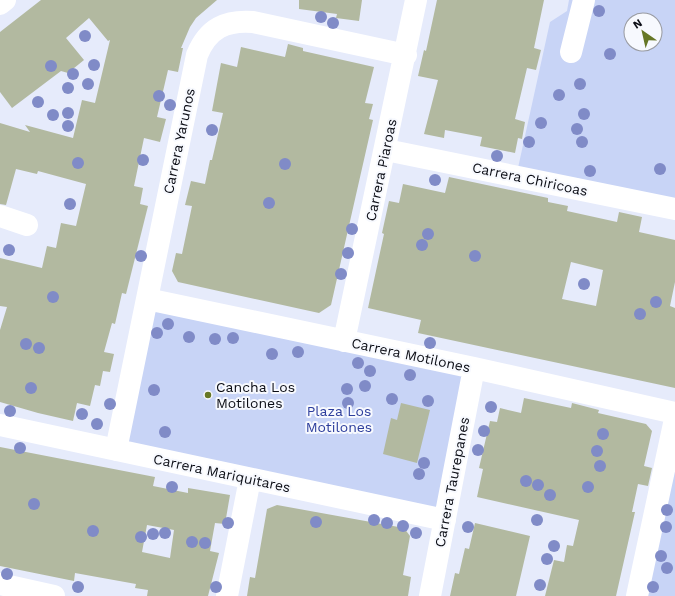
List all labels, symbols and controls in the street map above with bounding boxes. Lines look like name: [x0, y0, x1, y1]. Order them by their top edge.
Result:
north arrow: [623, 12, 663, 52]
text: N: [631, 16, 645, 32]
street label: Carrera Yarunos: [160, 87, 198, 195]
street label: Carrera Piaroas: [362, 117, 400, 223]
street label: Carrera Chiricoas: [471, 159, 589, 199]
street label: Carrera Motilones: [350, 335, 472, 375]
place label: Cancha Los Motilones: [216, 379, 295, 411]
marker: Cancha Los Motilones: [203, 390, 213, 400]
park label: Plaza Los Motilones: [306, 403, 372, 435]
street label: Carrera Taurepanes: [432, 416, 472, 548]
street label: Carrera Mariquitares: [152, 451, 292, 495]

